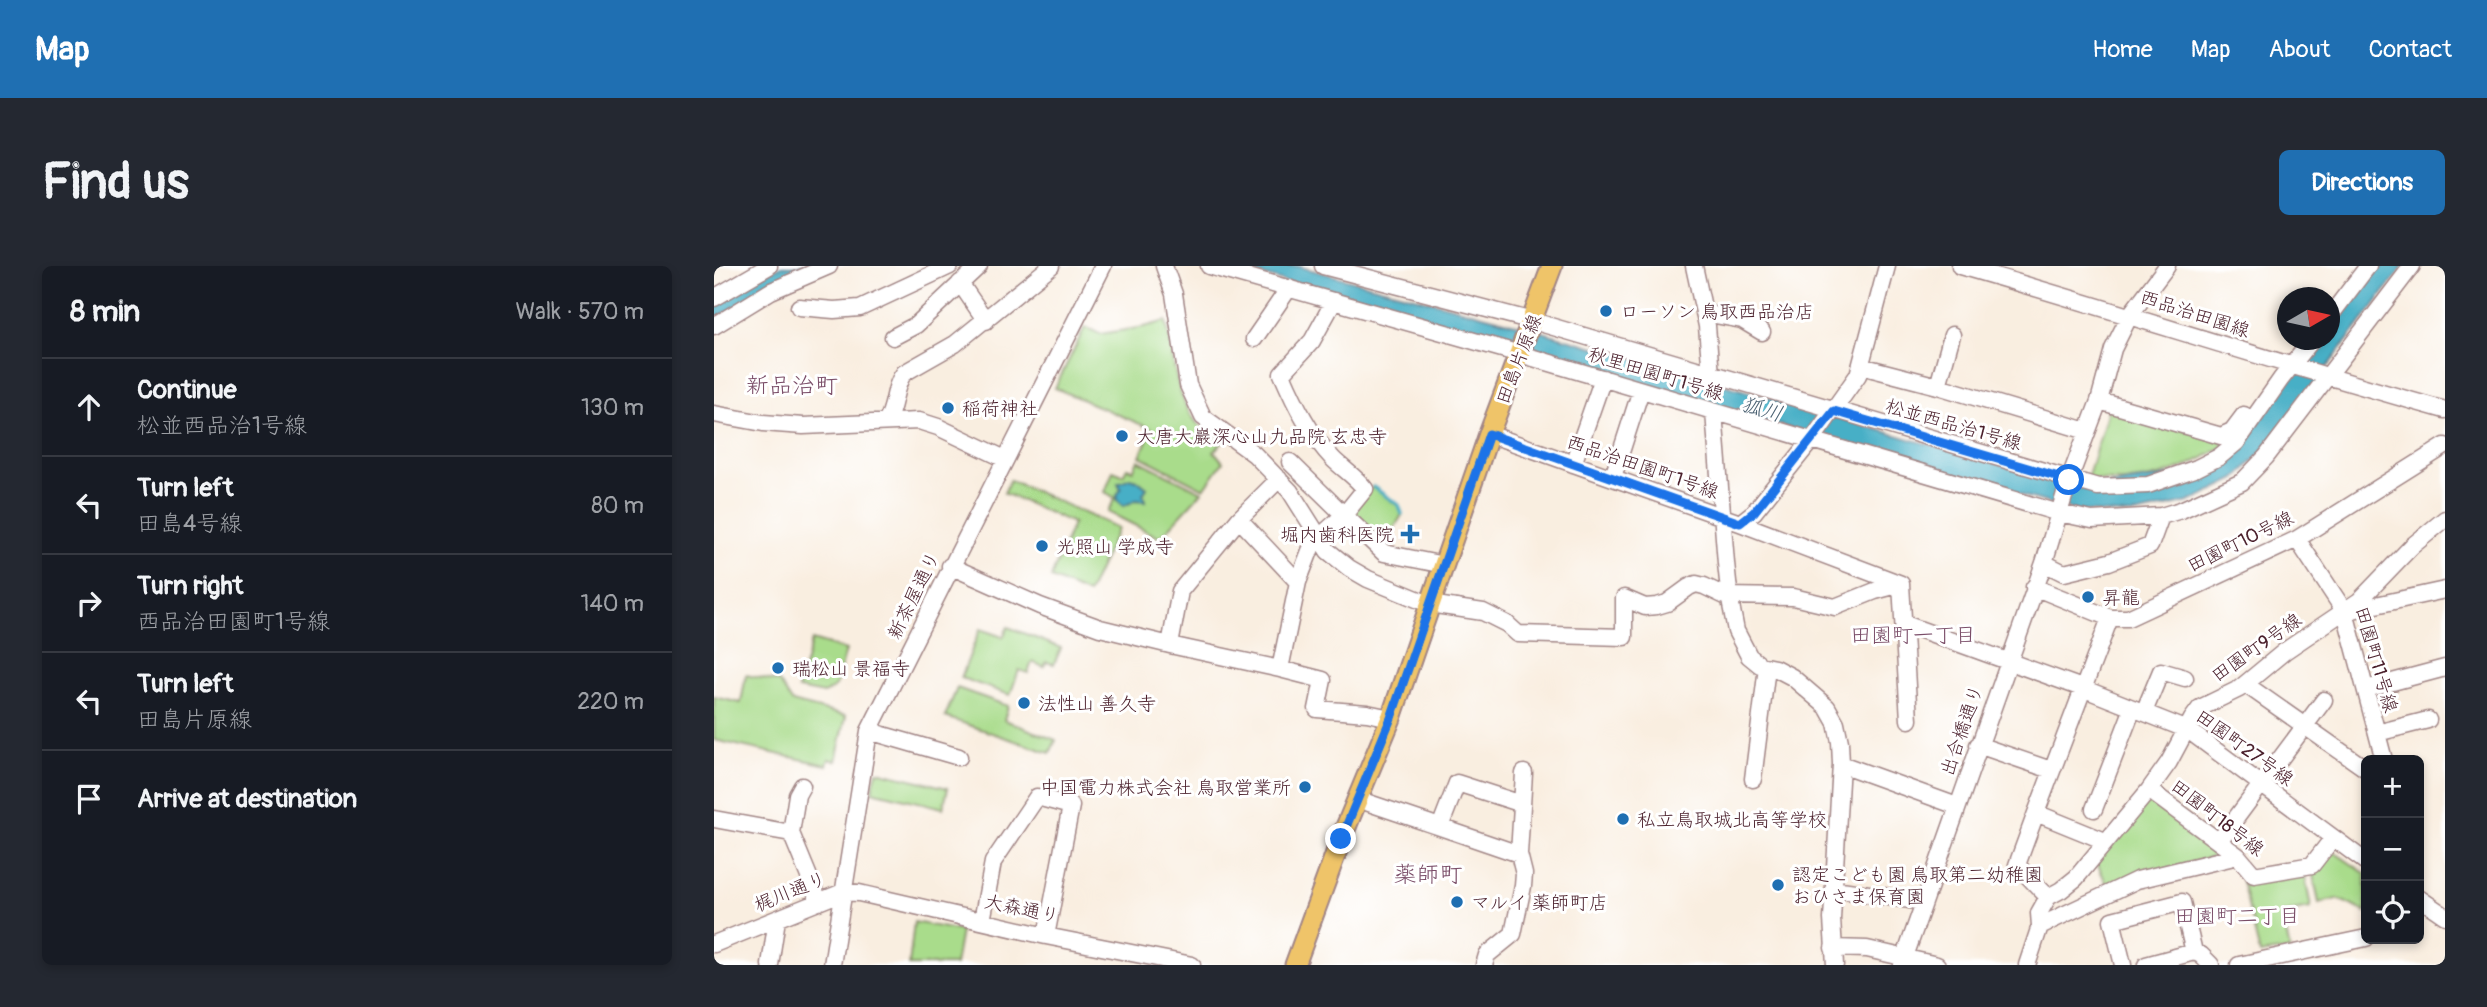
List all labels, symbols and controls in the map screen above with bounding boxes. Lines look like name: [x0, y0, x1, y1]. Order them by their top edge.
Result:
text: Map: [35, 29, 90, 70]
text: Home: [2092, 35, 2153, 64]
text: Map: [2191, 35, 2231, 64]
text: About: [2269, 35, 2331, 64]
text: Contact: [2369, 35, 2452, 64]
button: Directions: [2279, 150, 2445, 215]
text: Find us: [42, 152, 189, 213]
street label: 西品治田園線: [2137, 285, 2253, 343]
north arrow: [2277, 287, 2340, 350]
text: 8 min: [70, 293, 140, 330]
text: Walk · 570 m: [515, 297, 644, 326]
place label: ローソン 鳥取西品治店: [1620, 300, 1814, 324]
marker: ローソン 鳥取西品治店: [1598, 303, 1614, 319]
street label: 田島片原線: [1491, 311, 1547, 408]
street label: 秋里田園町1号線: [1585, 342, 1726, 406]
district label: 新品治町: [746, 371, 838, 400]
text: Continue: [137, 374, 237, 406]
icon: ahead: [70, 388, 108, 426]
water label: 狐川: [1738, 391, 1786, 428]
text: 130 m: [581, 393, 644, 422]
street label: 松並西品治1号線: [1883, 394, 2025, 456]
place label: 稲荷神社: [962, 397, 1038, 421]
marker: 稲荷神社: [940, 400, 956, 416]
text: 松並西品治1号線: [137, 411, 307, 440]
place label: 大唐大巖深心山九品院 玄忠寺: [1136, 425, 1387, 449]
marker: 大唐大巖深心山九品院 玄忠寺: [1114, 428, 1130, 444]
street label: 西品治田園町1号線: [1563, 430, 1722, 504]
route start: [2053, 464, 2084, 495]
text: Turn left: [137, 472, 233, 504]
icon: left: [70, 486, 108, 524]
text: 80 m: [591, 491, 644, 520]
street label: 田園町10号線: [2183, 506, 2298, 578]
text: 田島4号線: [137, 509, 242, 538]
place label: 堀内歯科医院: [1280, 523, 1394, 547]
marker: 堀内歯科医院: [1400, 524, 1420, 544]
place label: 光照山 学成寺: [1056, 535, 1174, 559]
marker: 光照山 学成寺: [1034, 538, 1050, 554]
street label: 新茶屋通り: [882, 547, 946, 643]
text: Turn right: [137, 570, 243, 602]
icon: right: [70, 584, 108, 622]
place label: 昇龍: [2102, 586, 2140, 610]
text: 140 m: [581, 589, 644, 618]
marker: 昇龍: [2080, 589, 2096, 605]
street label: 田園町11号線: [2349, 603, 2403, 715]
text: 西品治田園町1号線: [137, 607, 330, 636]
street label: 田園町9号線: [2207, 608, 2306, 688]
district label: 田園町一丁目: [1850, 622, 1976, 649]
place label: 瑞松山 景福寺: [792, 657, 910, 681]
marker: 瑞松山 景福寺: [770, 660, 786, 676]
text: Turn left: [137, 668, 233, 700]
street label: 出合橋通り: [1935, 681, 1989, 779]
icon: left: [70, 682, 108, 720]
text: 220 m: [577, 687, 644, 716]
place label: 法性山 善久寺: [1038, 692, 1156, 716]
marker: 法性山 善久寺: [1016, 695, 1032, 711]
street label: 田園町27号線: [2191, 704, 2298, 792]
text: 田島片原線: [137, 705, 252, 734]
map controls: [2361, 755, 2424, 944]
button: +: [2361, 755, 2424, 818]
street label: 田園町18号線: [2166, 774, 2269, 862]
place label: 中国電力株式会社 鳥取営業所: [1040, 776, 1291, 800]
marker: 中国電力株式会社 鳥取営業所: [1297, 779, 1313, 795]
icon: arrive: [70, 780, 108, 818]
text: Arrive at destination: [137, 783, 357, 815]
place label: 私立鳥取城北高等学校: [1637, 808, 1827, 832]
marker: 私立鳥取城北高等学校: [1615, 811, 1631, 827]
button: −: [2361, 818, 2424, 881]
route end: [1325, 823, 1356, 854]
district label: 薬師町: [1394, 860, 1463, 889]
place label: 認定こども園 鳥取第二幼稚園 おひさま保育園: [1792, 863, 2043, 909]
street label: 梶川通り: [751, 867, 830, 917]
marker: 認定こども園 鳥取第二幼稚園 おひさま保育園: [1770, 877, 1786, 893]
button: locate: [2361, 881, 2424, 944]
street label: 大森通り: [982, 889, 1061, 929]
place label: マルイ 薬師町店: [1471, 891, 1608, 915]
marker: マルイ 薬師町店: [1449, 894, 1465, 910]
district label: 田園町二丁目: [2174, 903, 2300, 930]

